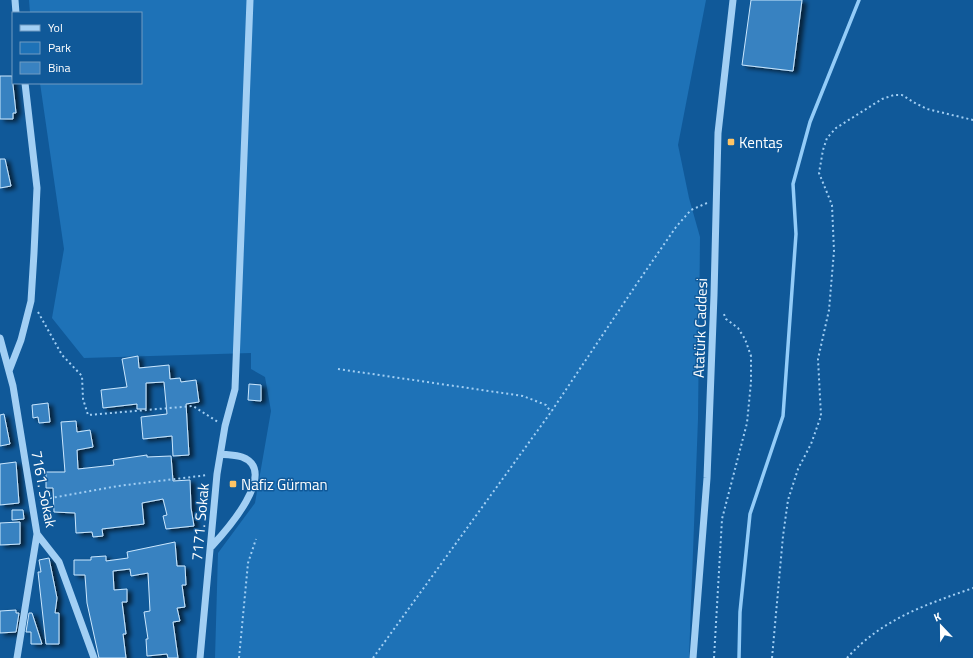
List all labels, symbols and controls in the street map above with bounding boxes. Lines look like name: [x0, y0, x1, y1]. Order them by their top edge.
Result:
legend: [12, 12, 142, 84]
text: Yol: [48, 18, 63, 37]
text: Park: [48, 38, 71, 57]
text: Bina: [48, 58, 70, 77]
place label: Kentaş: [739, 131, 783, 154]
marker: Kentaş: [726, 137, 736, 147]
street label: Atatürk Caddesi: [687, 278, 713, 378]
street label: 7161. Sokak: [25, 449, 63, 529]
place label: Nafiz Gürman: [241, 473, 328, 496]
marker: Nafiz Gürman: [228, 479, 238, 489]
street label: 7171. Sokak: [185, 482, 215, 562]
north arrow: [921, 606, 961, 646]
text: K: [931, 608, 944, 625]

